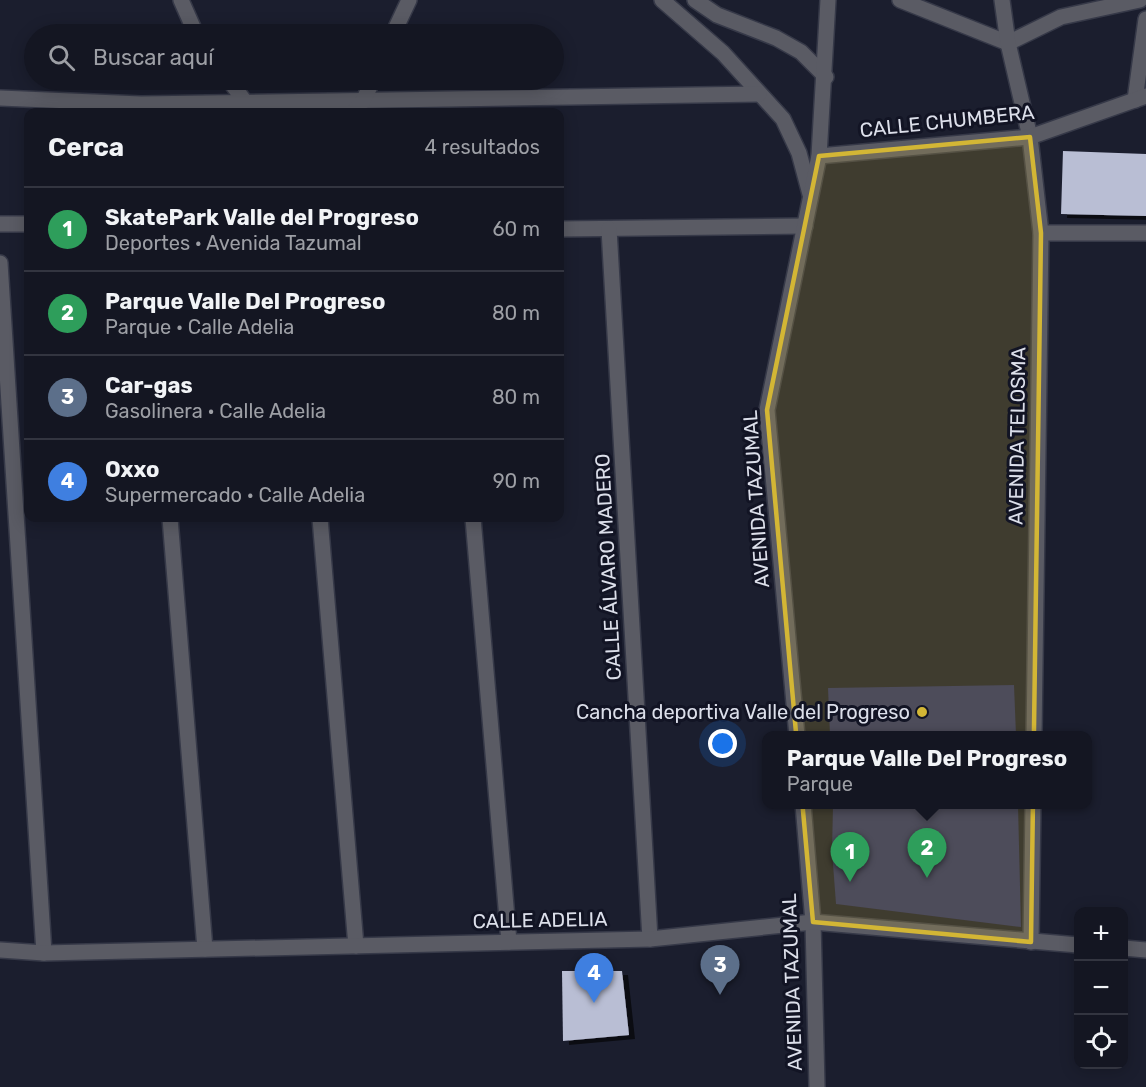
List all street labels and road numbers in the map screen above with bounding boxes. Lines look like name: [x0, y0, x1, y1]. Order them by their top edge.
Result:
street label: CALLE CHUMBERA: [858, 100, 1036, 142]
street label: AVENIDA TELOSMA: [1003, 347, 1031, 525]
street label: AVENIDA TAZUMAL: [738, 409, 774, 589]
street label: CALLE ÁLVARO MADERO: [590, 453, 626, 681]
street label: AVENIDA TAZUMAL: [777, 893, 807, 1071]
street label: CALLE ADELIA: [472, 907, 608, 933]

